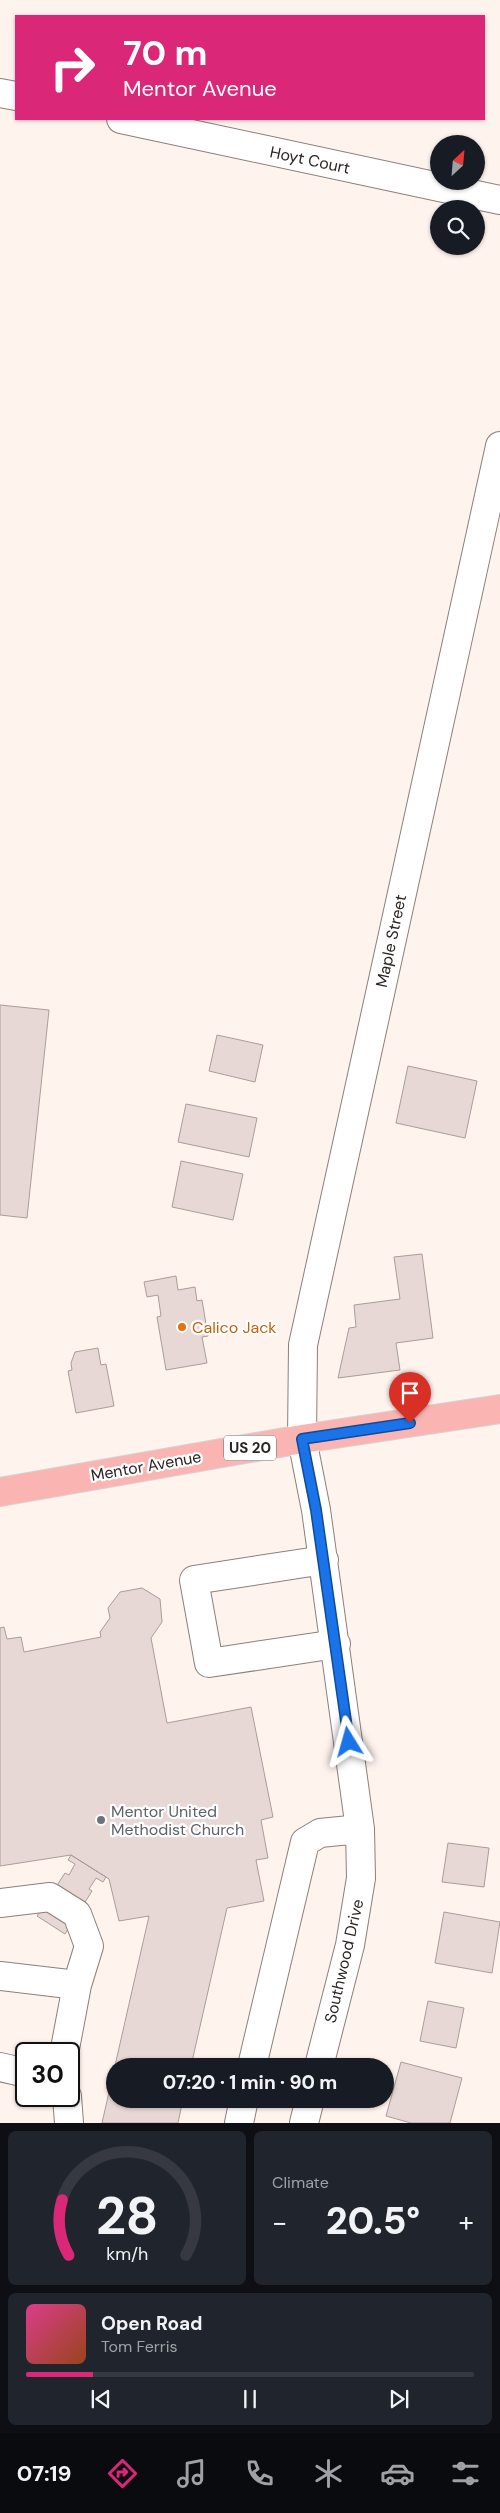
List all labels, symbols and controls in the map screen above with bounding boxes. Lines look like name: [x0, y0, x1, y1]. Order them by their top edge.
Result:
text: 70 m: [123, 30, 207, 76]
icon: right: [40, 35, 105, 100]
text: Mentor Avenue: [123, 74, 277, 103]
north arrow: [430, 135, 485, 190]
map controls: [430, 135, 485, 255]
street label: Hoyt Court: [268, 141, 352, 179]
button: search: [430, 200, 485, 255]
street label: Maple Street: [371, 893, 411, 989]
place label: Calico Jack: [192, 1317, 276, 1338]
marker: Calico Jack: [176, 1321, 188, 1333]
pin: [389, 1372, 431, 1423]
icon: arrive: [396, 1379, 424, 1407]
road number: US 20: [224, 1436, 276, 1460]
street label: Mentor Avenue: [89, 1446, 203, 1486]
position arrow: [322, 1715, 374, 1767]
place label: Mentor United Methodist Church: [111, 1801, 244, 1840]
marker: Mentor United Methodist Church: [95, 1814, 107, 1826]
street label: Southwood Drive: [320, 1897, 368, 2025]
speed limit sign: 30: [15, 2042, 80, 2107]
text: 07:20 · 1 min · 90 m: [163, 2070, 337, 2095]
text: Climate: [272, 2172, 329, 2193]
text: 28: [96, 2182, 158, 2250]
text: 20.5°: [326, 2196, 420, 2246]
text: −: [272, 2204, 287, 2241]
text: +: [459, 2204, 474, 2241]
text: km/h: [106, 2242, 148, 2266]
text: Open Road: [101, 2311, 203, 2336]
text: Tom Ferris: [101, 2336, 178, 2357]
icon: previous: [87, 2385, 115, 2413]
icon: pause: [236, 2385, 264, 2413]
icon: next: [385, 2385, 413, 2413]
icon: directions: [105, 2456, 140, 2491]
icon: music: [174, 2456, 209, 2491]
icon: phone: [242, 2456, 277, 2491]
icon: climate: [311, 2456, 346, 2491]
icon: car: [380, 2456, 415, 2491]
icon: filters: [448, 2456, 483, 2491]
text: 07:19: [17, 2459, 72, 2488]

